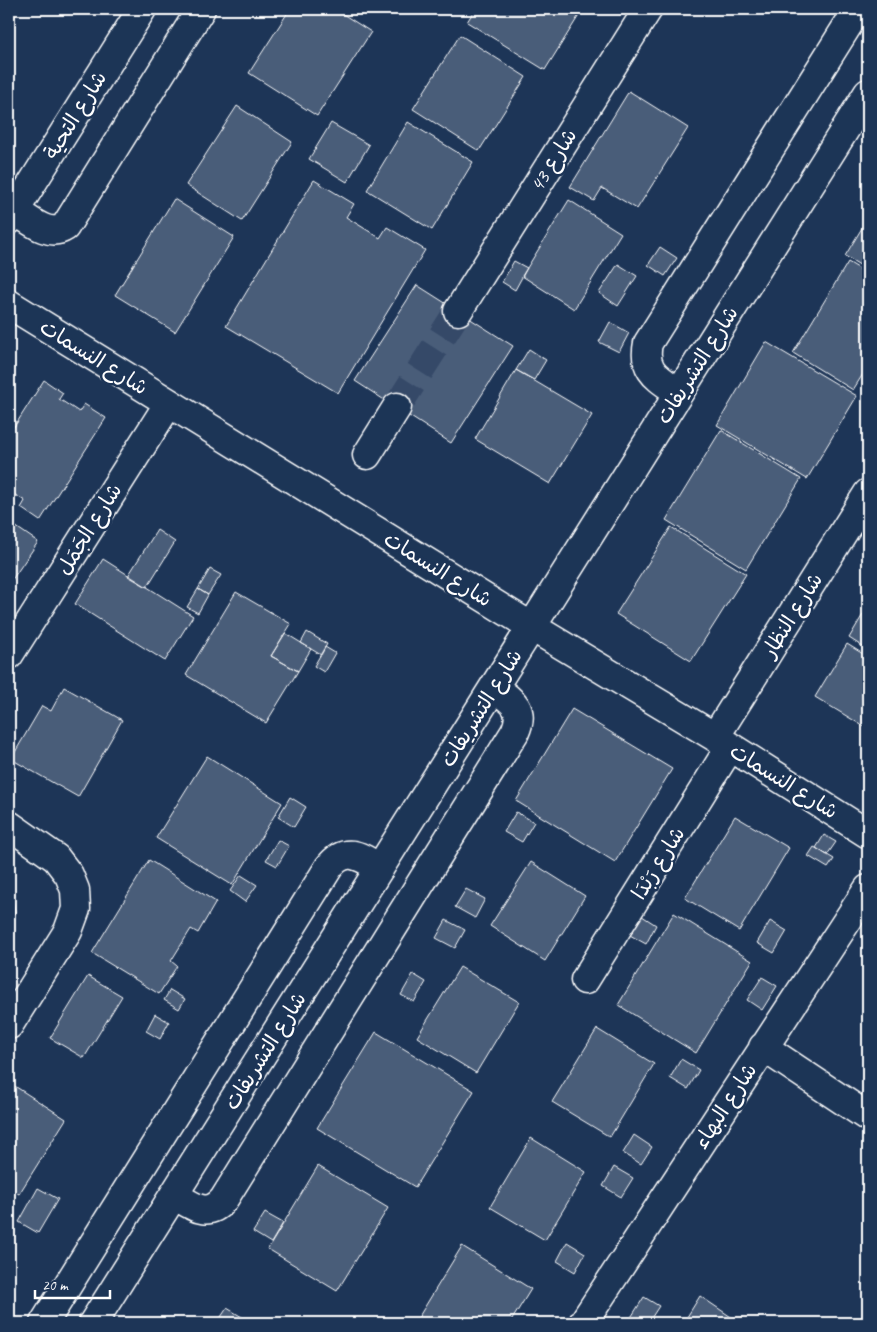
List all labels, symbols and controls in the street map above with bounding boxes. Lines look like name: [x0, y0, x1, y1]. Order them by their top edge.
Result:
street label: شارع التحية: [38, 66, 114, 165]
street label: شارع 43: [524, 124, 584, 197]
street label: شارع التشريفات: [650, 301, 745, 430]
street label: شارع النسمات: [34, 314, 153, 402]
street label: شارع الجَمَل: [51, 478, 129, 581]
street label: شارع النسمات: [378, 526, 497, 614]
street label: شارع النظار: [755, 568, 830, 665]
street label: شارع التشريفات: [434, 644, 529, 773]
street label: شارع النسمات: [724, 738, 843, 826]
street label: شارع رَبْدَا: [626, 822, 692, 905]
street label: شارع التشريفات: [218, 987, 313, 1116]
street label: شارع البهاء: [688, 1058, 764, 1155]
scale bar: [35, 1267, 110, 1299]
text: 20 m: [42, 1276, 69, 1295]

